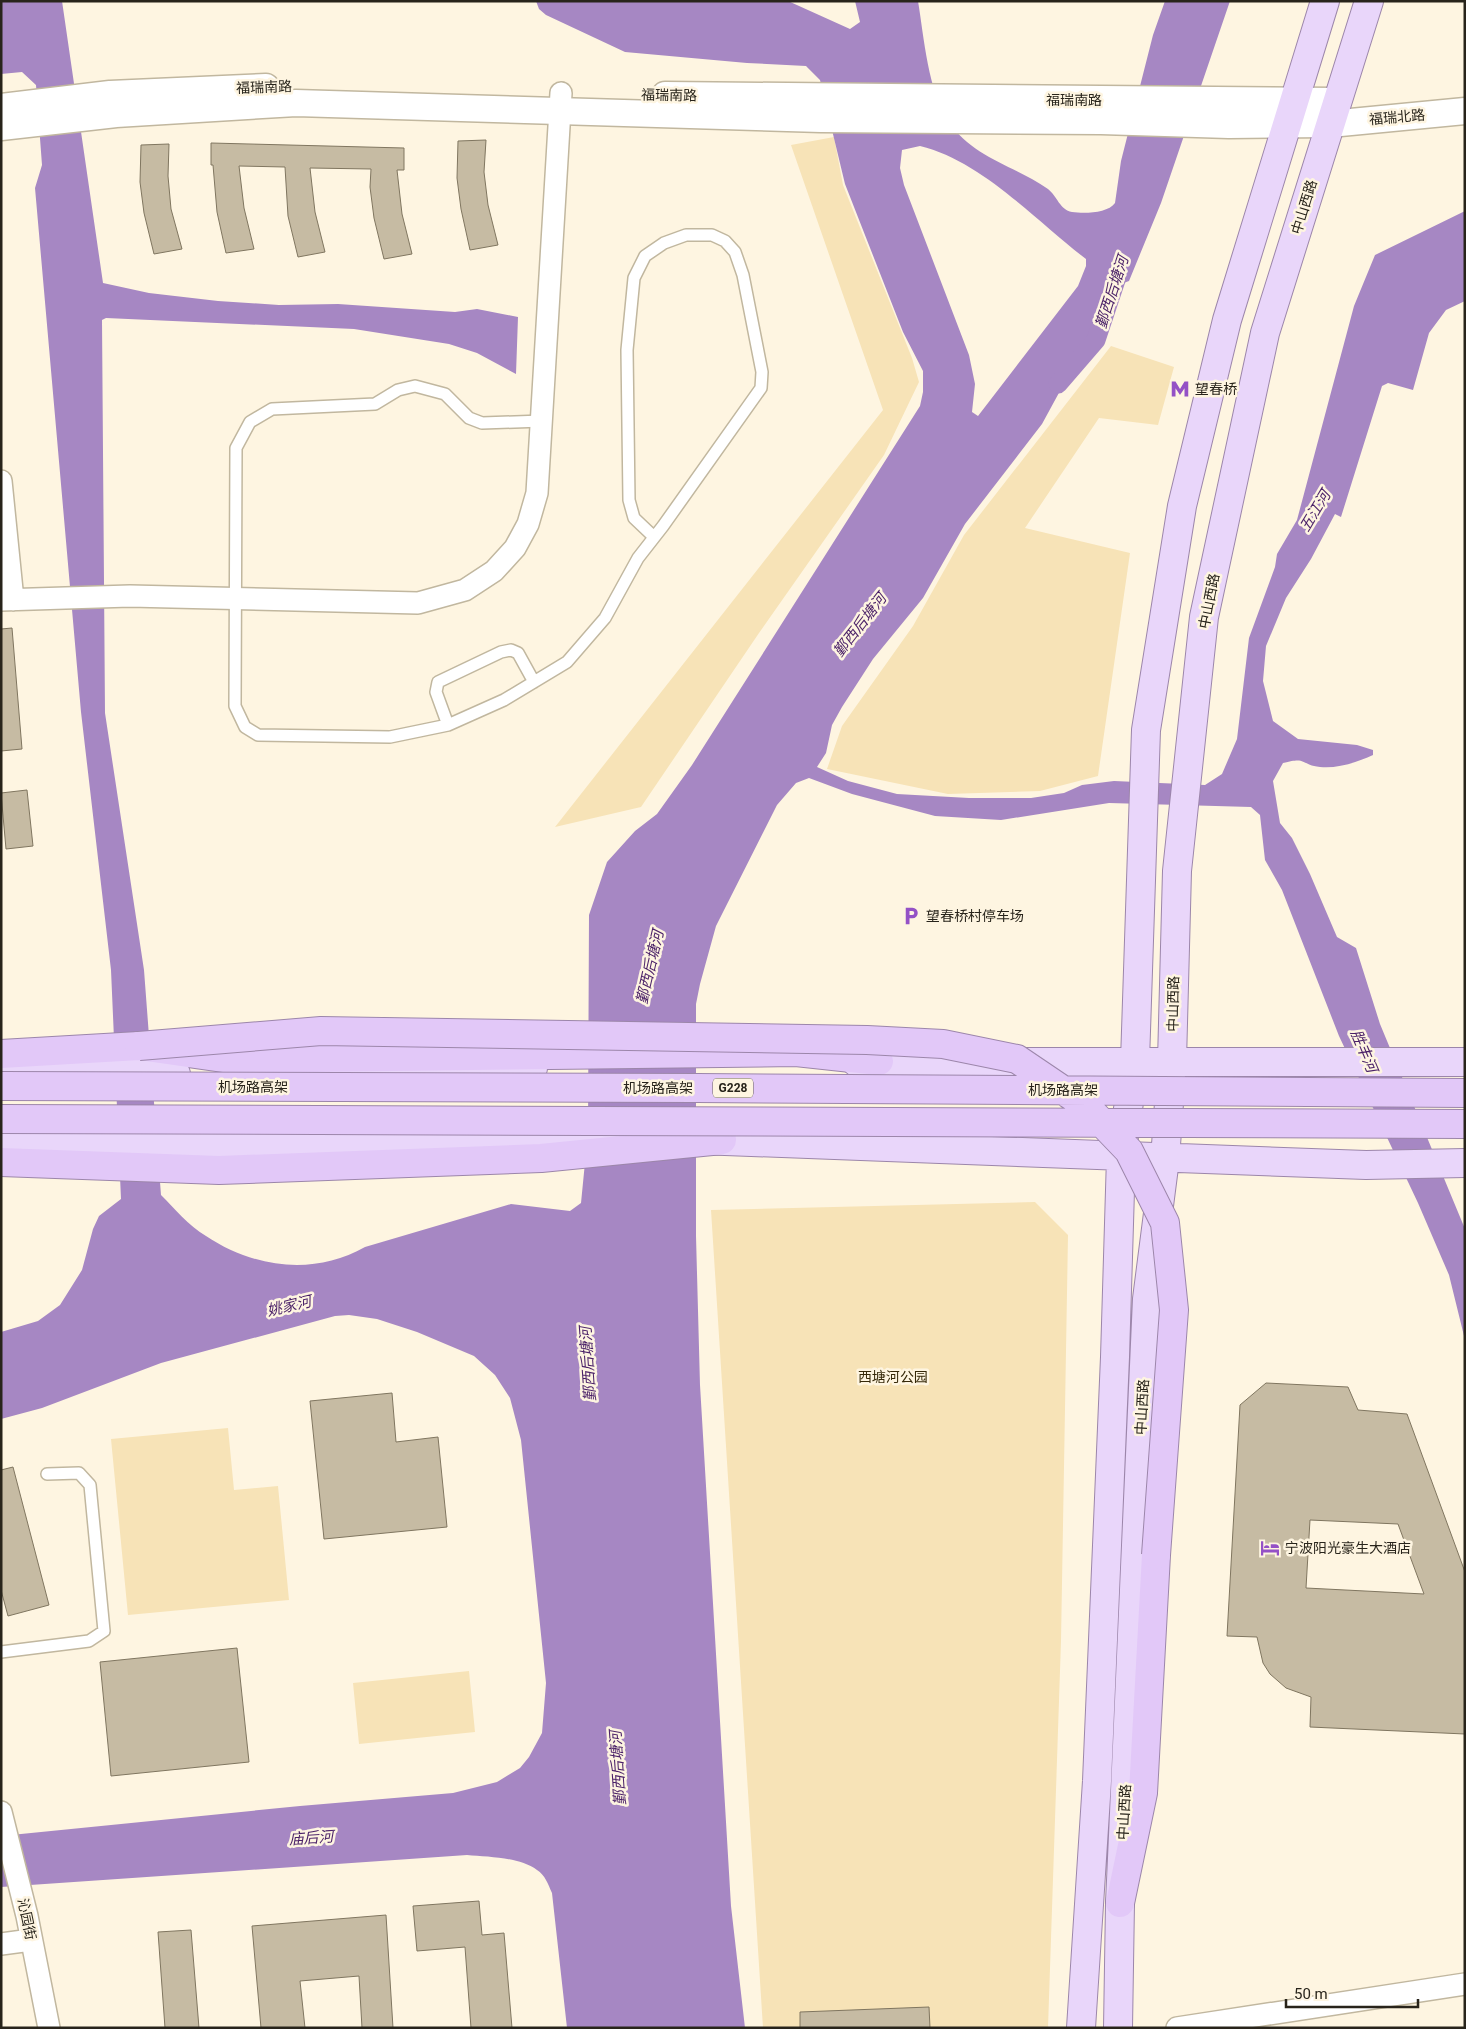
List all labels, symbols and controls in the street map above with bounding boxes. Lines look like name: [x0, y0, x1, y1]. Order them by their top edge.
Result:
street label: 福瑞南路: [236, 78, 292, 96]
street label: 福瑞南路: [641, 87, 697, 103]
street label: 福瑞南路: [1046, 92, 1102, 108]
street label: 福瑞北路: [1368, 107, 1426, 127]
street label: 中山西路: [1288, 178, 1320, 236]
water label: 鄞西后塘河: [1092, 251, 1133, 330]
metro station icon: 望春桥: [1169, 378, 1191, 400]
place label: 望春桥: [1195, 381, 1237, 397]
water label: 五江河: [1296, 485, 1336, 535]
street label: 中山西路: [1196, 572, 1222, 630]
water label: 鄞西后塘河: [830, 588, 892, 660]
parking icon: 望春桥村停车场: [900, 905, 922, 927]
place label: 望春桥村停车场: [926, 908, 1024, 924]
water label: 鄞西后塘河: [633, 926, 668, 1006]
street label: 中山西路: [1165, 976, 1181, 1032]
water label: 胜丰河: [1347, 1027, 1382, 1078]
road number: G228: [713, 1078, 753, 1098]
street label: 机场路高架: [218, 1079, 288, 1095]
street label: 机场路高架: [623, 1080, 693, 1096]
street label: 机场路高架: [1028, 1082, 1098, 1098]
water label: 姚家河: [265, 1291, 316, 1320]
water label: 鄞西后塘河: [576, 1323, 600, 1402]
park label: 西塘河公园: [858, 1369, 928, 1385]
street label: 中山西路: [1133, 1379, 1151, 1435]
hotel icon: 宁波阳光豪生大酒店: [1259, 1537, 1281, 1559]
place label: 宁波阳光豪生大酒店: [1285, 1540, 1411, 1556]
water label: 鄞西后塘河: [606, 1727, 630, 1806]
street label: 中山西路: [1115, 1784, 1133, 1840]
water label: 庙后河: [288, 1827, 337, 1849]
street label: 沁园街: [15, 1897, 39, 1941]
scale bar: [1286, 1976, 1418, 2008]
text: 50 m: [1294, 1985, 1328, 2003]

